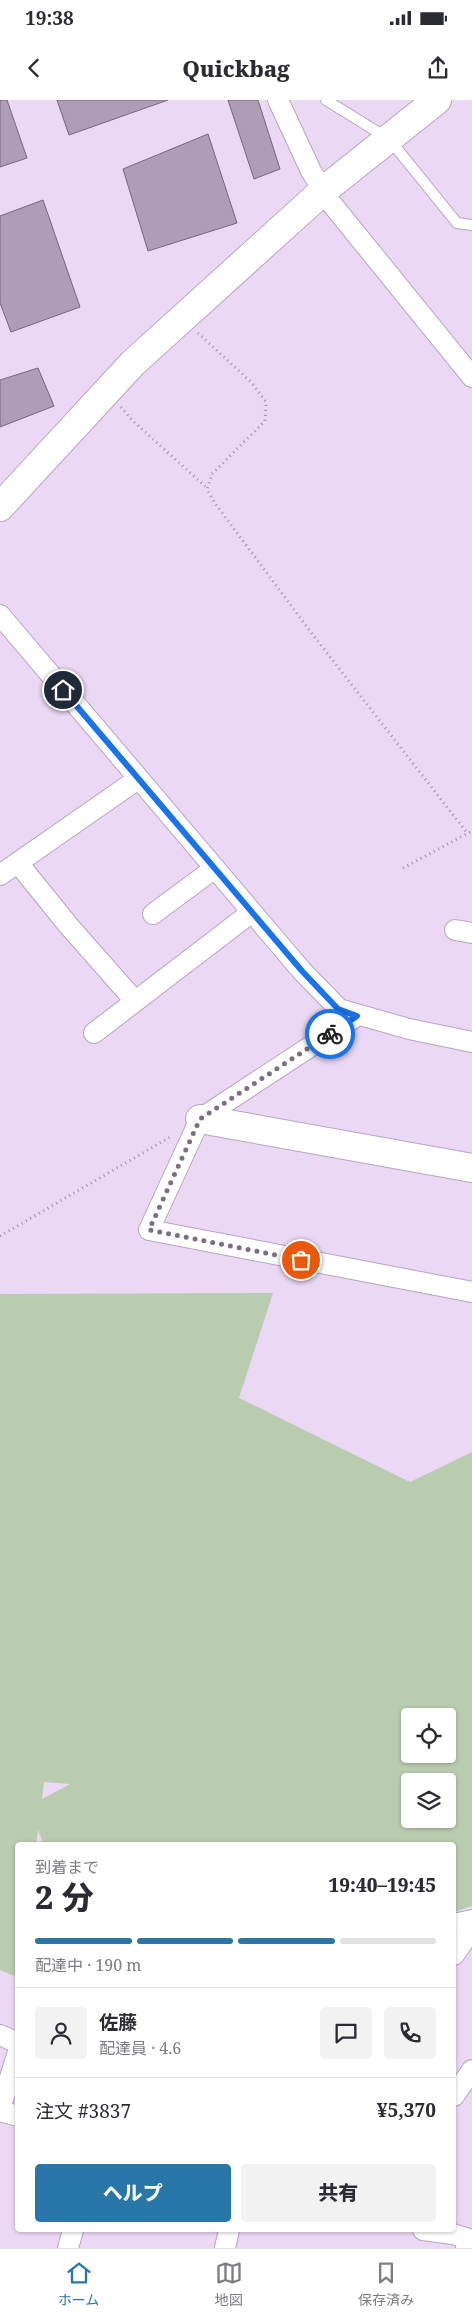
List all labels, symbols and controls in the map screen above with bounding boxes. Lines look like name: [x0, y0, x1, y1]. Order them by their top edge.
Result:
text: 19:38: [25, 5, 74, 31]
text: Quickbag: [182, 53, 290, 83]
icon: back: [20, 54, 48, 82]
icon: share: [424, 54, 452, 82]
pin: [42, 669, 84, 711]
icon: home: [49, 676, 77, 704]
courier: [305, 1009, 355, 1059]
icon: bike: [316, 1020, 344, 1048]
pin: [280, 1239, 322, 1281]
icon: bag: [287, 1246, 315, 1274]
map controls: [401, 1708, 456, 1828]
button: locate: [401, 1708, 456, 1763]
button: layers: [401, 1773, 456, 1828]
text: 到着まで: [35, 1856, 99, 1878]
text: 19:40–19:45: [328, 1872, 436, 1898]
text: 2 分: [35, 1875, 93, 1918]
text: 配達中 · 190 m: [35, 1954, 141, 1976]
button: person: [35, 2007, 87, 2059]
button: chat: [320, 2007, 372, 2059]
button: phone: [384, 2007, 436, 2059]
text: 佐藤: [99, 2009, 137, 2035]
text: 配達員 · 4.6: [99, 2037, 181, 2059]
text: ¥5,370: [377, 2097, 436, 2123]
text: 注文 #3837: [35, 2098, 131, 2124]
button: ヘルプ: [35, 2164, 231, 2222]
button: 共有: [241, 2164, 436, 2222]
tab: ホーム: [58, 2259, 99, 2309]
tab: 地図: [215, 2259, 243, 2309]
tab: 保存済み: [358, 2259, 414, 2309]

